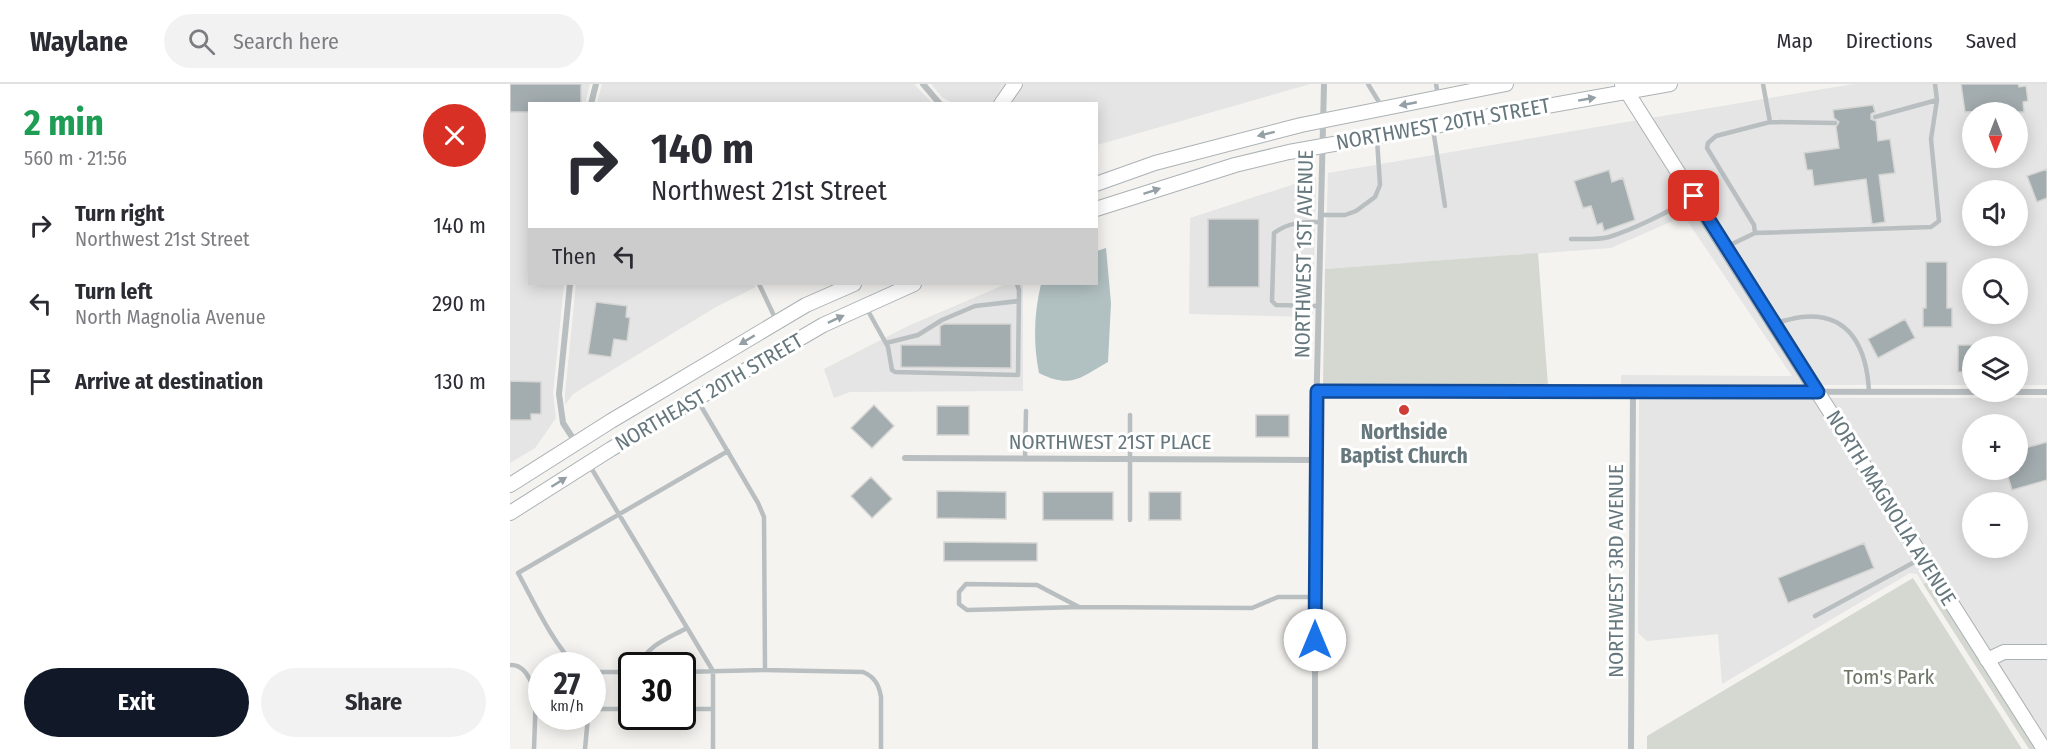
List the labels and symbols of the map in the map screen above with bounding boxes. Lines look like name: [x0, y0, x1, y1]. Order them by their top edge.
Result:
street label: NORTHWEST 20TH STREET: [1334, 92, 1552, 156]
one-way arrow: [1578, 94, 1597, 103]
one-way arrow: [1398, 100, 1417, 109]
north arrow: [1962, 102, 2028, 168]
one-way arrow: [1257, 129, 1276, 139]
street label: NORTHWEST 1ST AVENUE: [1289, 149, 1319, 358]
pin: [1668, 170, 1719, 221]
one-way arrow: [1143, 186, 1161, 195]
one-way arrow: [827, 315, 844, 324]
street label: NORTHEAST 20TH STREET: [611, 328, 808, 456]
one-way arrow: [738, 335, 755, 345]
marker: Northside Baptist Church: [1397, 403, 1411, 417]
street label: NORTH MAGNOLIA AVENUE: [1820, 406, 1962, 610]
place label: Northside Baptist Church: [1340, 419, 1468, 469]
street label: NORTHWEST 21ST PLACE: [1009, 429, 1211, 455]
street label: NORTHWEST 3RD AVENUE: [1603, 464, 1629, 678]
one-way arrow: [551, 476, 567, 488]
position arrow: [1283, 608, 1347, 672]
speed limit sign: 30: [618, 652, 696, 730]
park label: Tom's Park: [1844, 664, 1935, 690]

